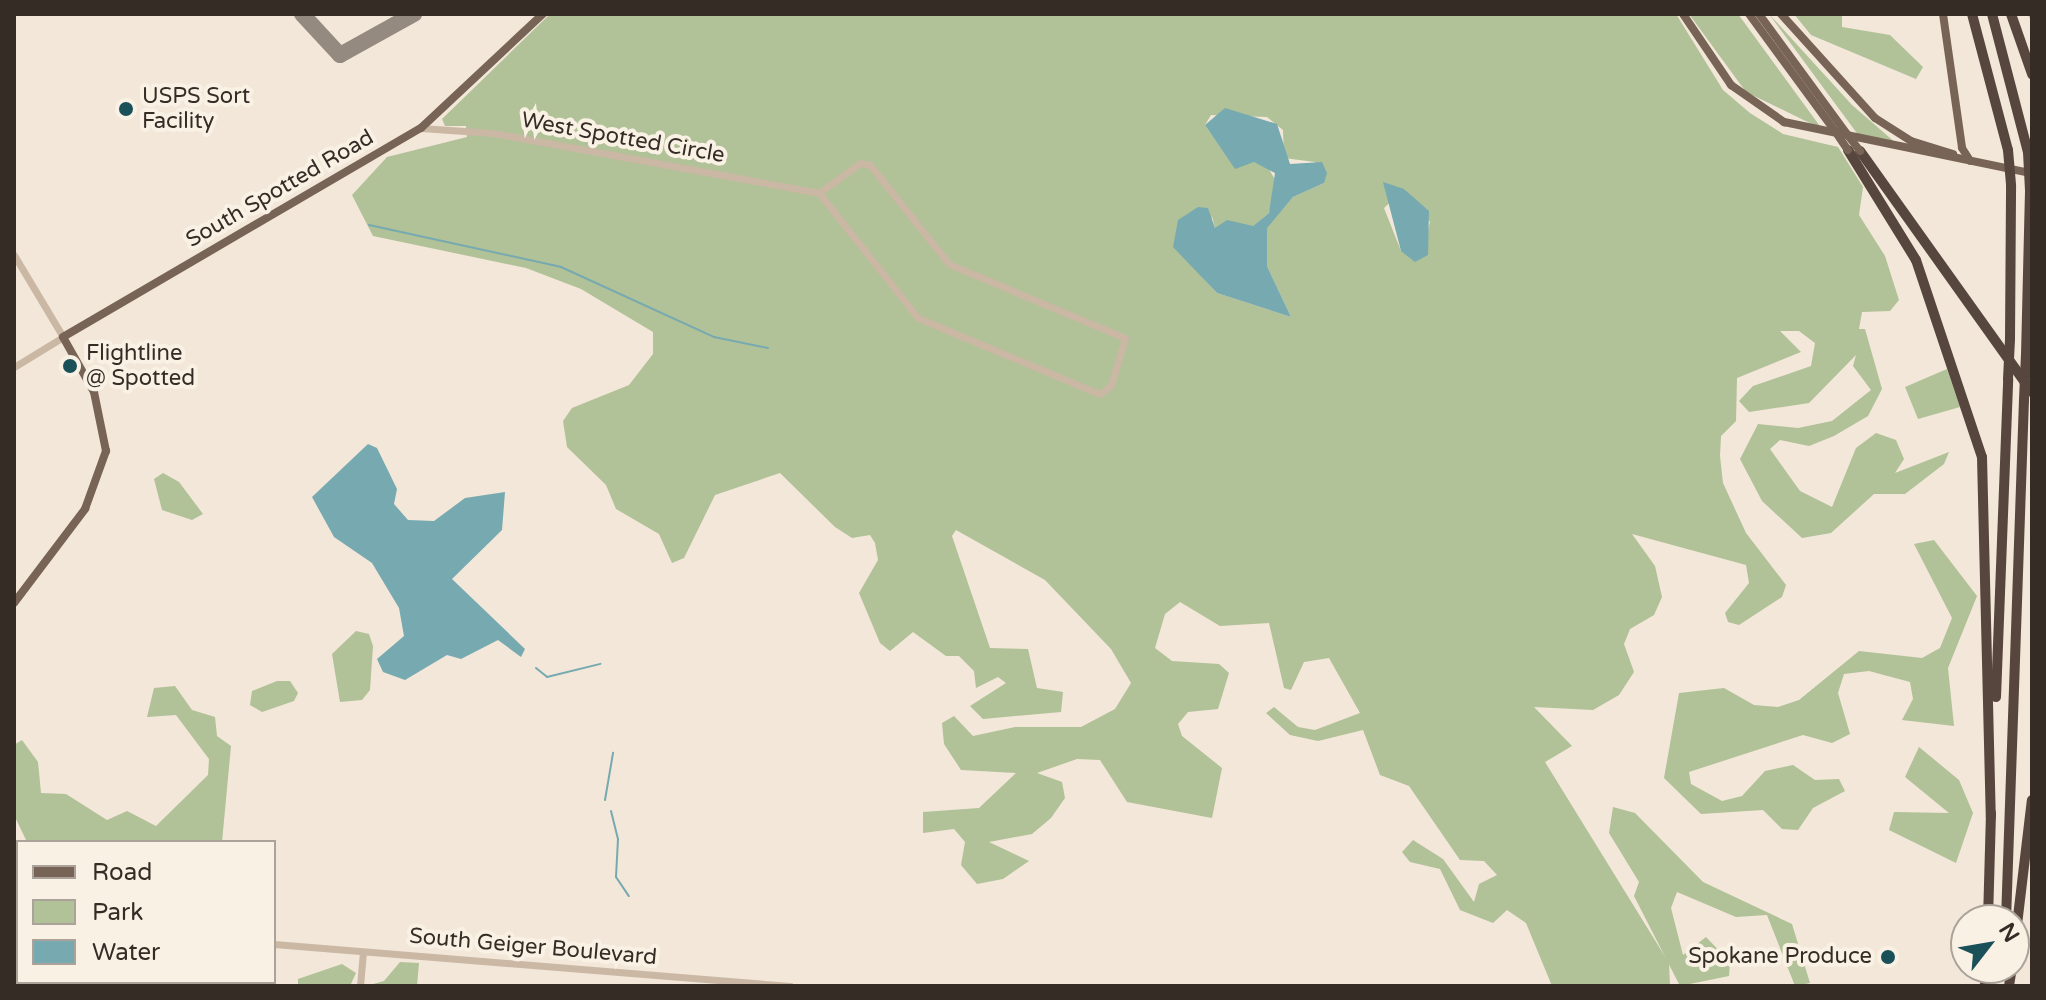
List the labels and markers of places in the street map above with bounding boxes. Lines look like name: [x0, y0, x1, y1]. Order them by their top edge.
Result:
place label: USPS Sort Facility: [142, 83, 250, 134]
marker: USPS Sort Facility: [117, 100, 135, 118]
place label: Flightline @ Spotted: [86, 340, 195, 392]
marker: Flightline @ Spotted: [61, 357, 79, 375]
place label: Spokane Produce: [1688, 944, 1872, 970]
marker: Spokane Produce: [1879, 948, 1897, 966]

